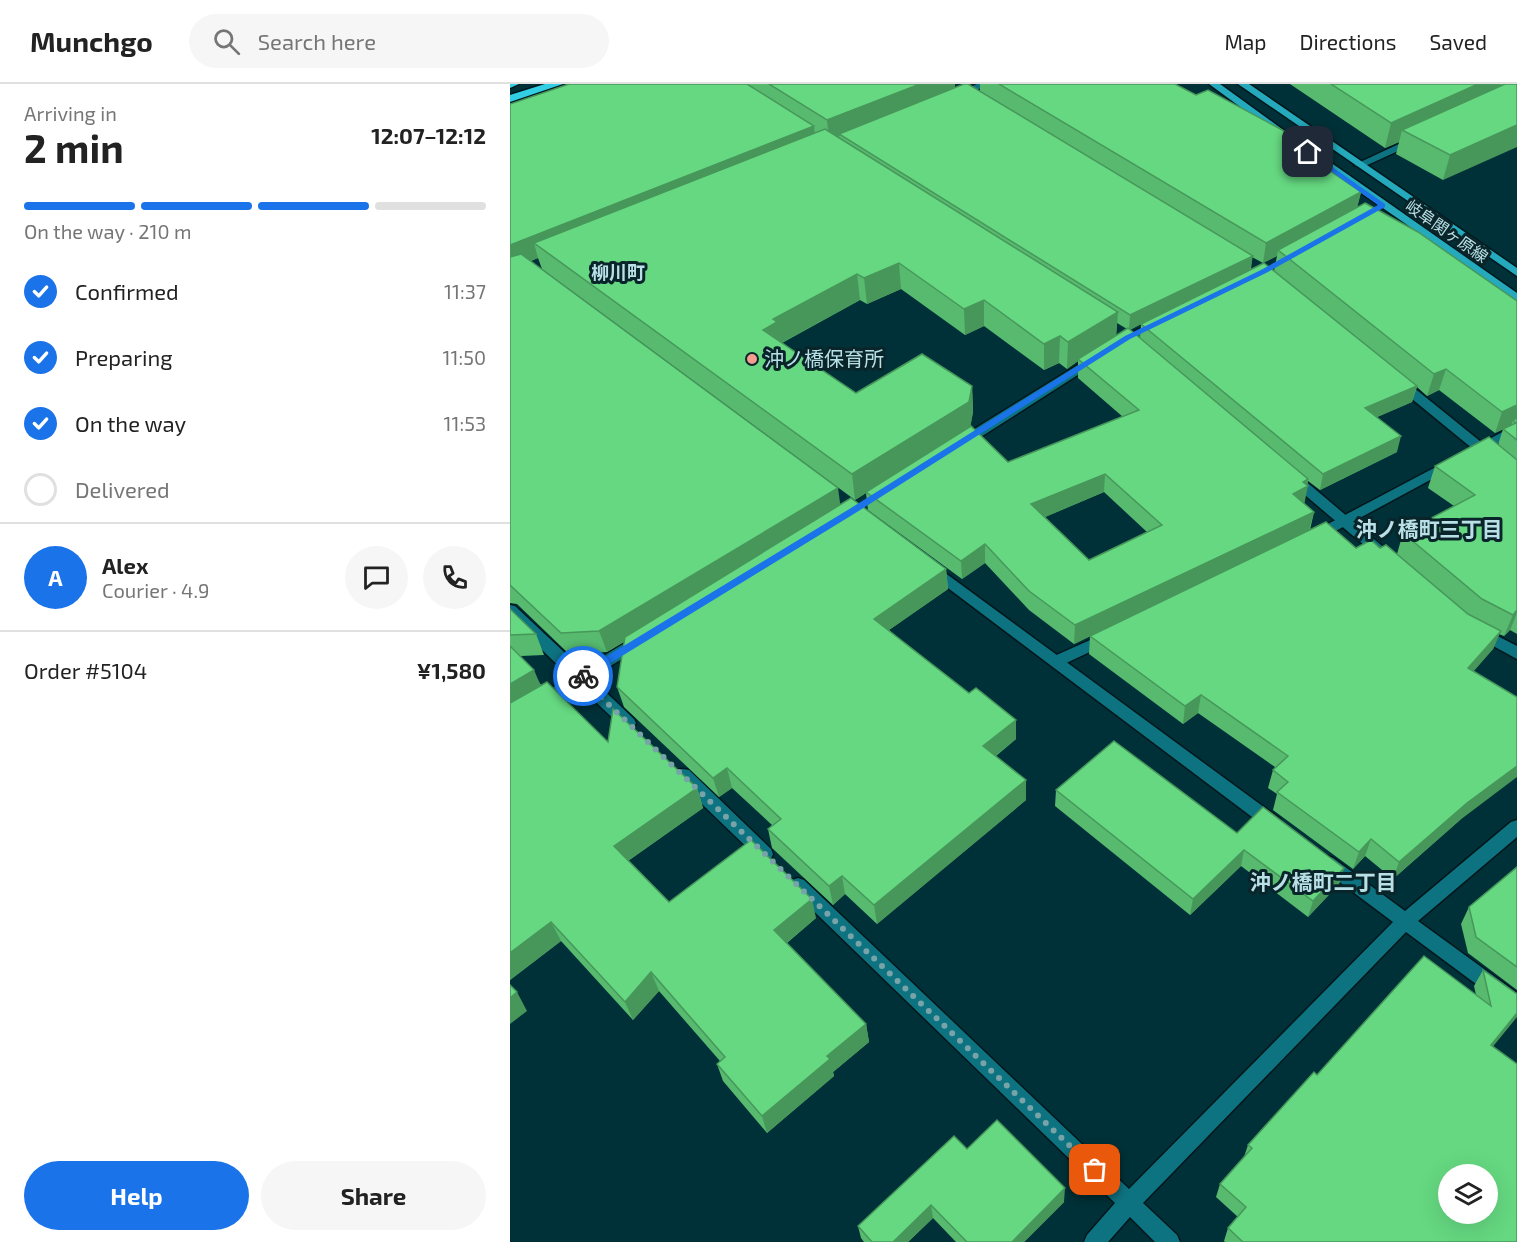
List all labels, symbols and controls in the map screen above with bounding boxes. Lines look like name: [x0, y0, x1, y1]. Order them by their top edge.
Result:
search box: [189, 14, 609, 68]
text: Munchgo: [30, 24, 153, 58]
icon: search: [210, 25, 243, 58]
text: Search here: [258, 28, 376, 54]
text: Map: [1224, 29, 1267, 54]
text: Directions: [1300, 29, 1396, 54]
text: Saved: [1429, 29, 1487, 54]
text: Arriving in: [24, 101, 117, 125]
text: 12:07–12:12: [371, 122, 486, 148]
text: 2 min: [24, 124, 124, 171]
pin: [1282, 126, 1333, 177]
icon: home: [1291, 135, 1324, 168]
street label: 岐阜関ヶ原線: [1403, 195, 1492, 266]
text: On the way · 210 m: [24, 219, 192, 243]
district label: 柳川町: [591, 261, 645, 283]
icon: check: [24, 275, 57, 308]
text: Confirmed: [75, 278, 179, 304]
text: 11:37: [444, 279, 486, 303]
icon: check: [24, 341, 57, 374]
text: Preparing: [75, 344, 173, 370]
text: 11:50: [443, 345, 486, 369]
place label: 沖ノ橋保育所: [764, 346, 884, 370]
marker: 沖ノ橋保育所: [745, 352, 759, 366]
icon: check: [24, 407, 57, 440]
text: On the way: [75, 410, 186, 436]
text: 11:53: [444, 411, 486, 435]
text: Delivered: [75, 476, 170, 502]
district label: 沖ノ橋町三丁目: [1356, 516, 1503, 541]
button: chat: [345, 546, 408, 609]
button: phone: [423, 546, 486, 609]
text: Alex: [102, 552, 148, 578]
text: A: [48, 564, 63, 590]
text: Courier · 4.9: [102, 578, 209, 602]
courier: [553, 646, 613, 706]
text: Order #5104: [24, 657, 147, 683]
text: ¥1,580: [417, 657, 486, 683]
icon: bike: [567, 660, 600, 693]
district label: 沖ノ橋町二丁目: [1250, 869, 1397, 894]
pin: [1069, 1144, 1120, 1195]
icon: bag: [1078, 1153, 1111, 1186]
button: Help: [24, 1161, 249, 1230]
button: Share: [261, 1161, 486, 1230]
map controls: [1438, 1164, 1498, 1224]
button: layers: [1438, 1164, 1498, 1224]

